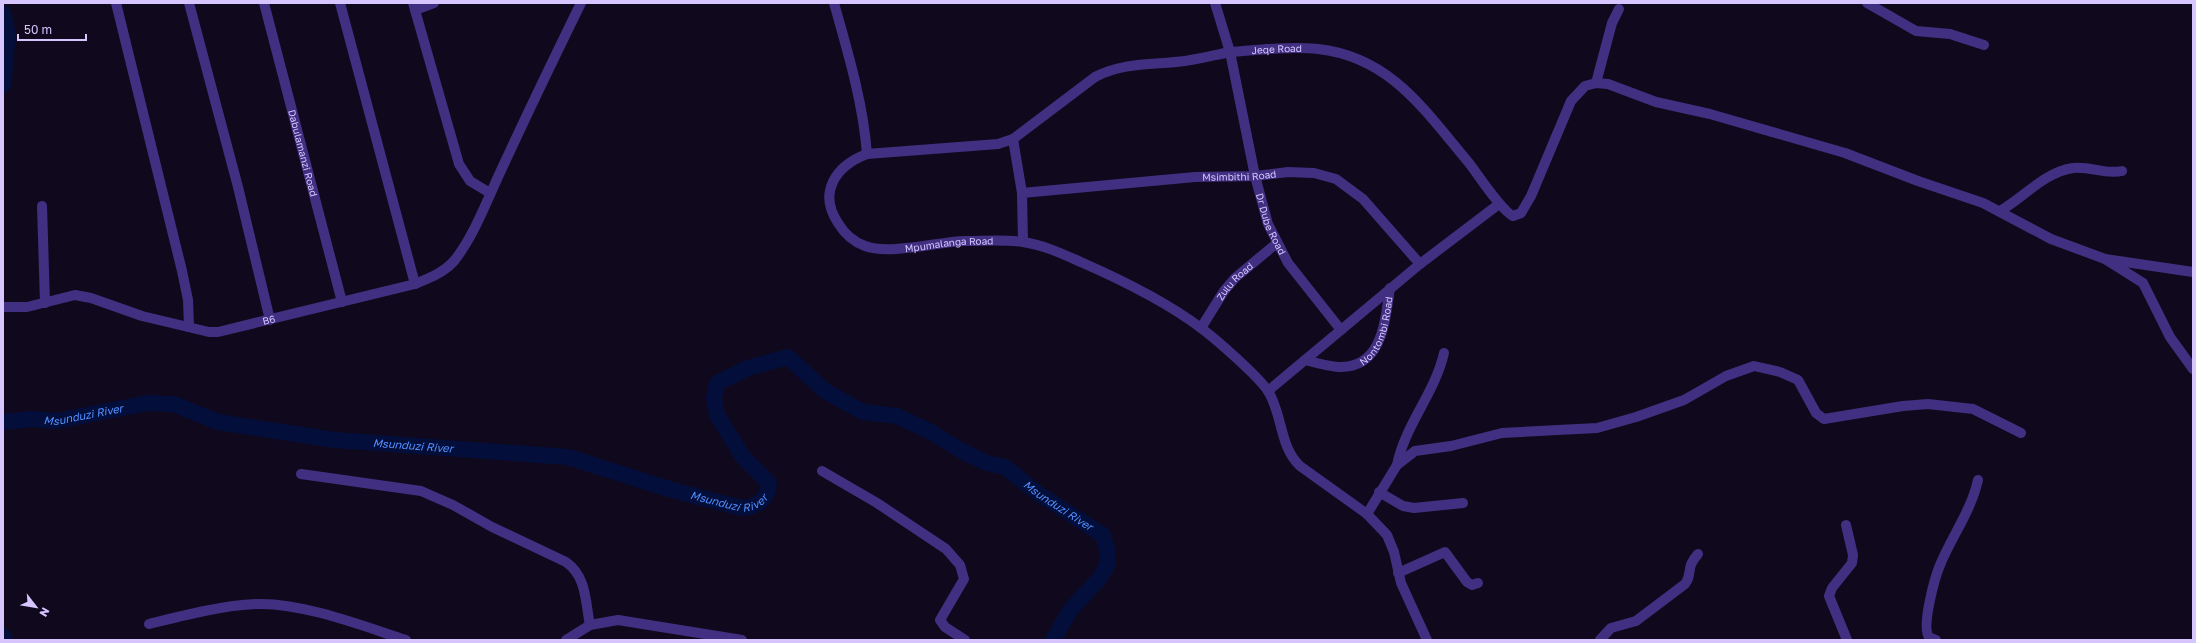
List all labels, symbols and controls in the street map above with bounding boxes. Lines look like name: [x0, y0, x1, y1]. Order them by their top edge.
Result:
scale bar: [18, 16, 86, 42]
text: 50 m: [24, 22, 52, 37]
street label: Jeqe Road: [1251, 42, 1302, 56]
street label: Dabulamanzi Road: [286, 108, 320, 198]
street label: Msimbithi Road: [1202, 167, 1277, 183]
street label: Dr Dube Road: [1254, 192, 1289, 257]
street label: Mpumalanga Road: [904, 234, 994, 254]
street label: Zulu Road: [1214, 260, 1255, 302]
street label: Nontombi Road: [1357, 296, 1395, 368]
street label: B6: [261, 312, 276, 327]
water label: Msunduzi River: [43, 401, 126, 427]
water label: Msunduzi River: [372, 436, 455, 455]
water label: Msunduzi River: [1021, 477, 1097, 534]
water label: Msunduzi River: [689, 488, 771, 514]
north arrow: [16, 587, 56, 627]
text: N: [37, 605, 53, 619]

